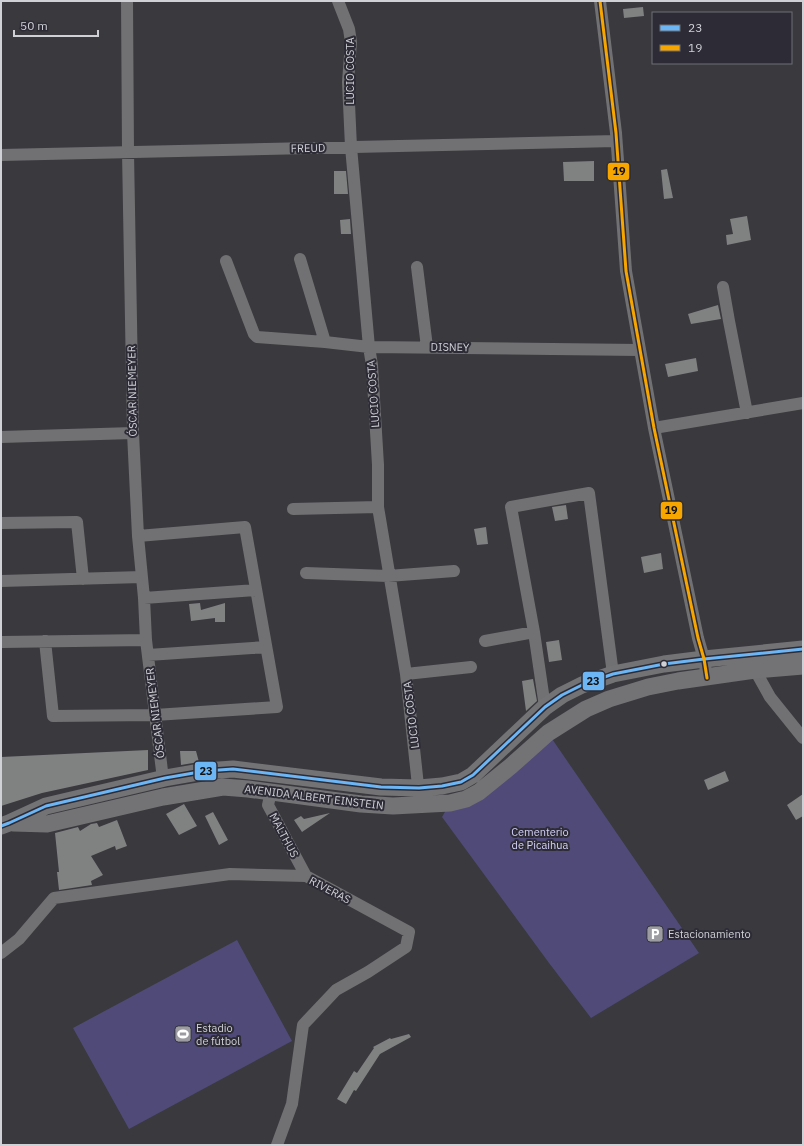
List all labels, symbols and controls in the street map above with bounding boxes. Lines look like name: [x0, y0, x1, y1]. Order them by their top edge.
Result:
scale bar: [14, 12, 98, 38]
legend: [652, 12, 792, 64]
text: 50 m: [20, 18, 48, 33]
text: 23: [688, 20, 702, 35]
street label: LUCIO COSTA: [343, 37, 357, 105]
text: 19: [688, 40, 702, 55]
street label: FREUD: [291, 141, 325, 155]
line badge: 19: [607, 162, 630, 181]
text: 19: [612, 164, 626, 178]
street label: DISNEY: [431, 340, 470, 354]
street label: ÓSCAR NIEMEYER: [124, 345, 140, 437]
street label: LUCIO COSTA: [364, 360, 382, 428]
line badge: 19: [660, 501, 683, 520]
text: 19: [664, 503, 678, 517]
unlabelled marker: [659, 659, 669, 669]
street label: ÓSCAR NIEMEYER: [142, 667, 168, 759]
line badge: 23: [582, 671, 605, 691]
text: 23: [586, 674, 600, 688]
street label: LUCIO COSTA: [400, 681, 422, 749]
line badge: 23: [194, 761, 217, 781]
text: 23: [199, 764, 213, 778]
street label: AVENIDA ALBERT EINSTEIN: [244, 782, 384, 812]
street label: MALTHUS: [266, 810, 302, 860]
park label: Cementerio de Picaihua: [511, 825, 569, 852]
street label: RIVERAS: [307, 873, 353, 907]
parking icon: Estacionamiento: [645, 924, 665, 944]
place label: Estacionamiento: [668, 927, 751, 941]
place label: Estadio de fútbol: [196, 1021, 240, 1048]
sports icon: Estadio de fútbol: [173, 1024, 193, 1044]

